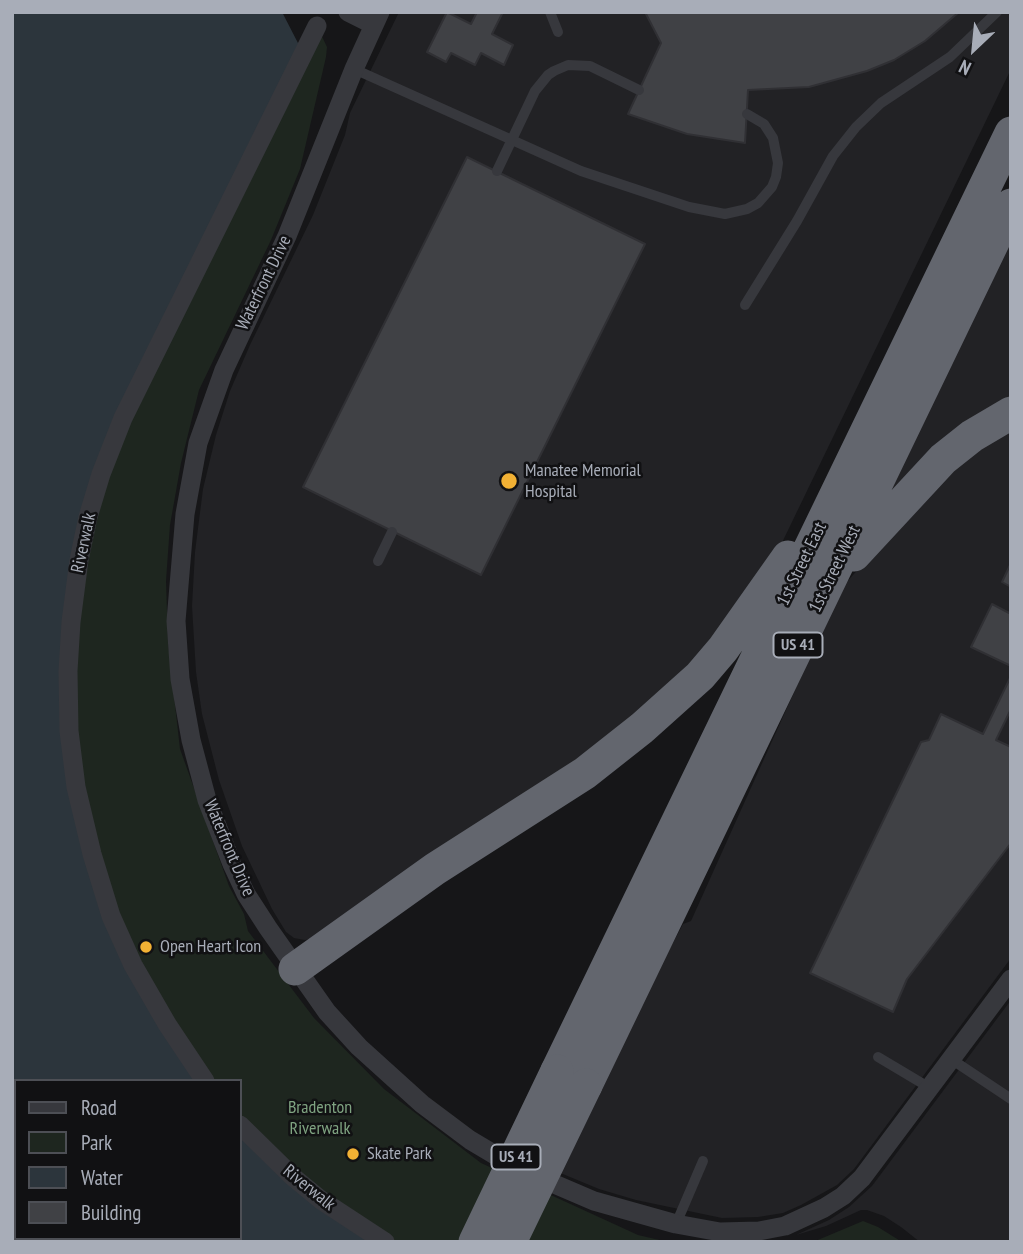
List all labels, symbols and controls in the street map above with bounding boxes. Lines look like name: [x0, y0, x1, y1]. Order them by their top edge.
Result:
north arrow: [939, 14, 1009, 84]
text: N: [955, 55, 975, 81]
street label: Waterfront Drive: [232, 232, 296, 334]
place label: Manatee Memorial Hospital: [525, 460, 641, 503]
marker: Manatee Memorial Hospital: [499, 471, 519, 491]
street label: Riverwalk: [67, 511, 101, 575]
street label: 1st Street East: [773, 519, 831, 609]
street label: 1st Street West: [805, 522, 865, 616]
road number: US 41: [774, 632, 822, 658]
street label: Waterfront Drive: [199, 797, 259, 899]
place label: Open Heart Icon: [160, 936, 261, 958]
marker: Open Heart Icon: [138, 939, 154, 955]
legend: [14, 1079, 242, 1240]
text: Road: [81, 1094, 117, 1121]
park label: Bradenton Riverwalk: [288, 1097, 352, 1140]
text: Park: [81, 1129, 112, 1156]
place label: Skate Park: [367, 1143, 432, 1165]
road number: US 41: [491, 1144, 540, 1170]
marker: Skate Park: [345, 1146, 361, 1162]
street label: Riverwalk: [279, 1160, 339, 1216]
text: Water: [81, 1164, 123, 1191]
text: Building: [81, 1199, 141, 1226]

